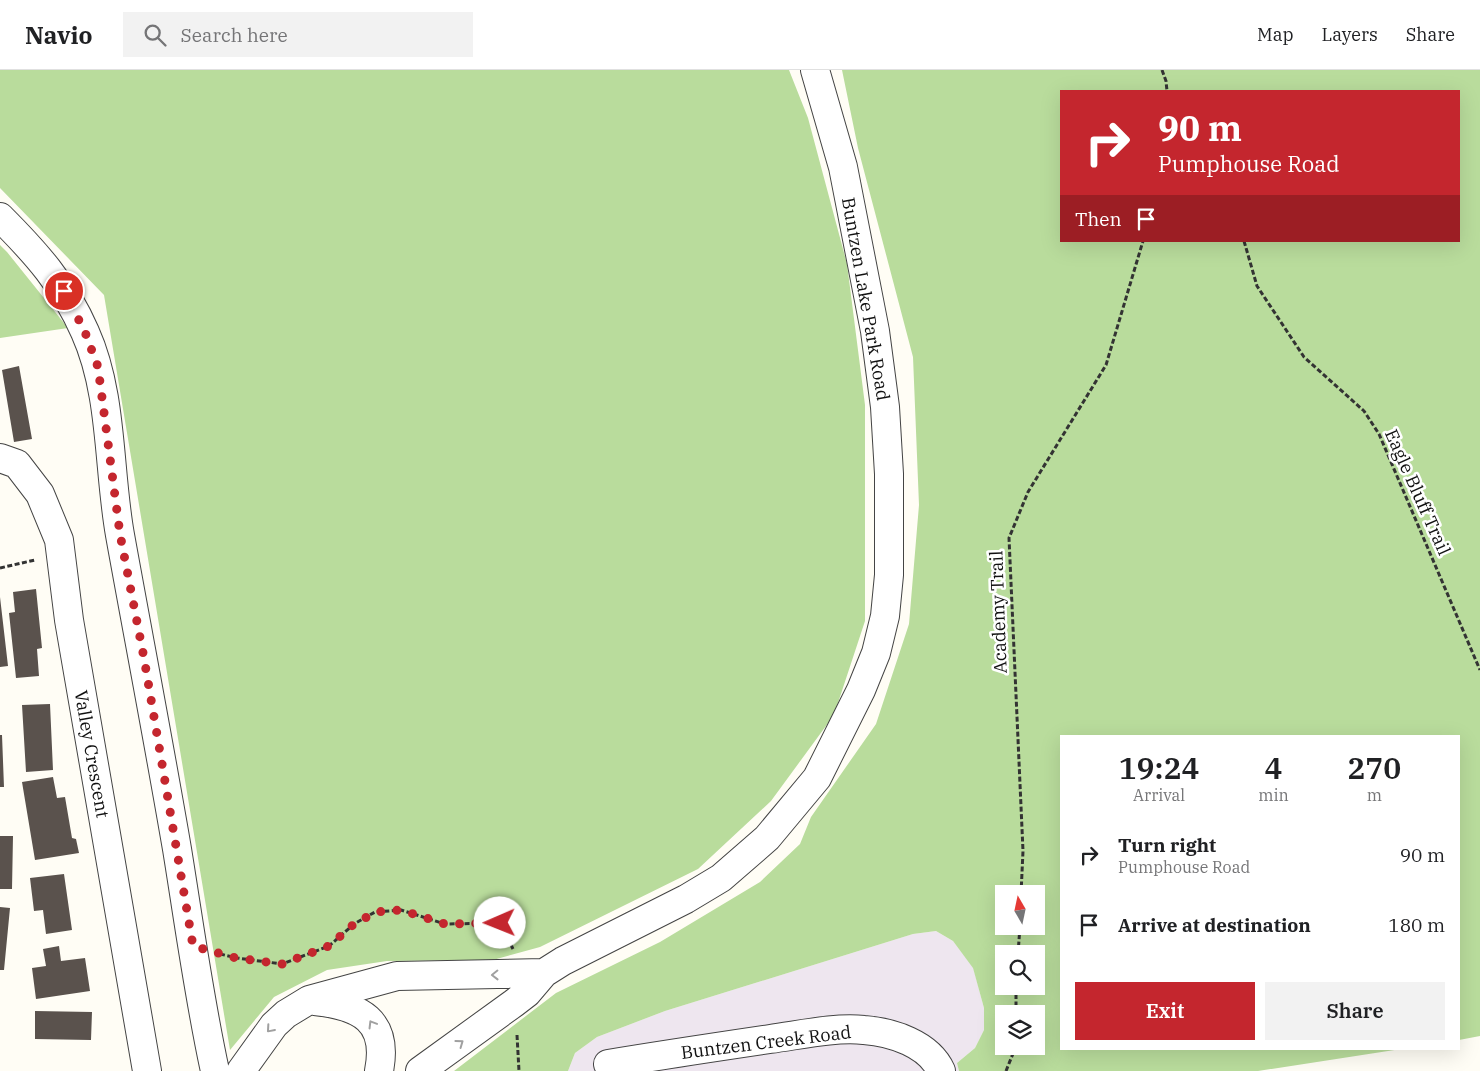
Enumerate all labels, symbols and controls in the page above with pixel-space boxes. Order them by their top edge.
search box [123,12,473,57]
text: Navio [25,19,93,51]
icon: search [141,21,169,49]
text: Search here [181,23,288,47]
text: Map [1257,23,1294,46]
text: Layers [1322,23,1378,46]
text: Share [1406,23,1455,46]
text: 90 m [1158,105,1242,151]
icon: right [1075,110,1140,175]
text: Pumphouse Road [1158,149,1340,178]
street label: Buntzen Lake Park Road [837,195,895,403]
icon: arrive [1132,205,1160,233]
text: Then [1075,207,1122,231]
pin [43,270,85,312]
icon: arrive [50,277,78,305]
street label: Eagle Bluff Trail [1380,425,1456,559]
street label: Academy Trail [984,550,1012,674]
street label: Valley Crescent [69,688,115,820]
text: 19:24 [1119,748,1200,787]
text: 4 [1264,748,1282,787]
text: 270 [1347,748,1401,787]
text: Arrival [1133,785,1185,805]
text: min [1258,785,1289,805]
text: m [1367,785,1382,805]
text: Turn right [1118,833,1216,857]
icon: right [1075,841,1103,869]
text: 90 m [1400,843,1445,867]
text: Pumphouse Road [1118,857,1250,877]
north arrow [995,885,1045,935]
map controls [995,885,1045,1055]
position arrow [473,896,525,948]
icon: arrive [1075,911,1103,939]
text: Arrive at destination [1118,913,1311,937]
text: 180 m [1388,913,1445,937]
button: search [995,945,1045,995]
one-way arrow [491,970,499,980]
button: Exit [1075,982,1255,1040]
button: Share [1265,982,1445,1040]
button: layers [995,1005,1045,1055]
street label: Buntzen Creek Road [680,1020,853,1064]
one-way arrow [369,1021,379,1030]
one-way arrow [267,1024,276,1033]
one-way arrow [454,1040,464,1049]

